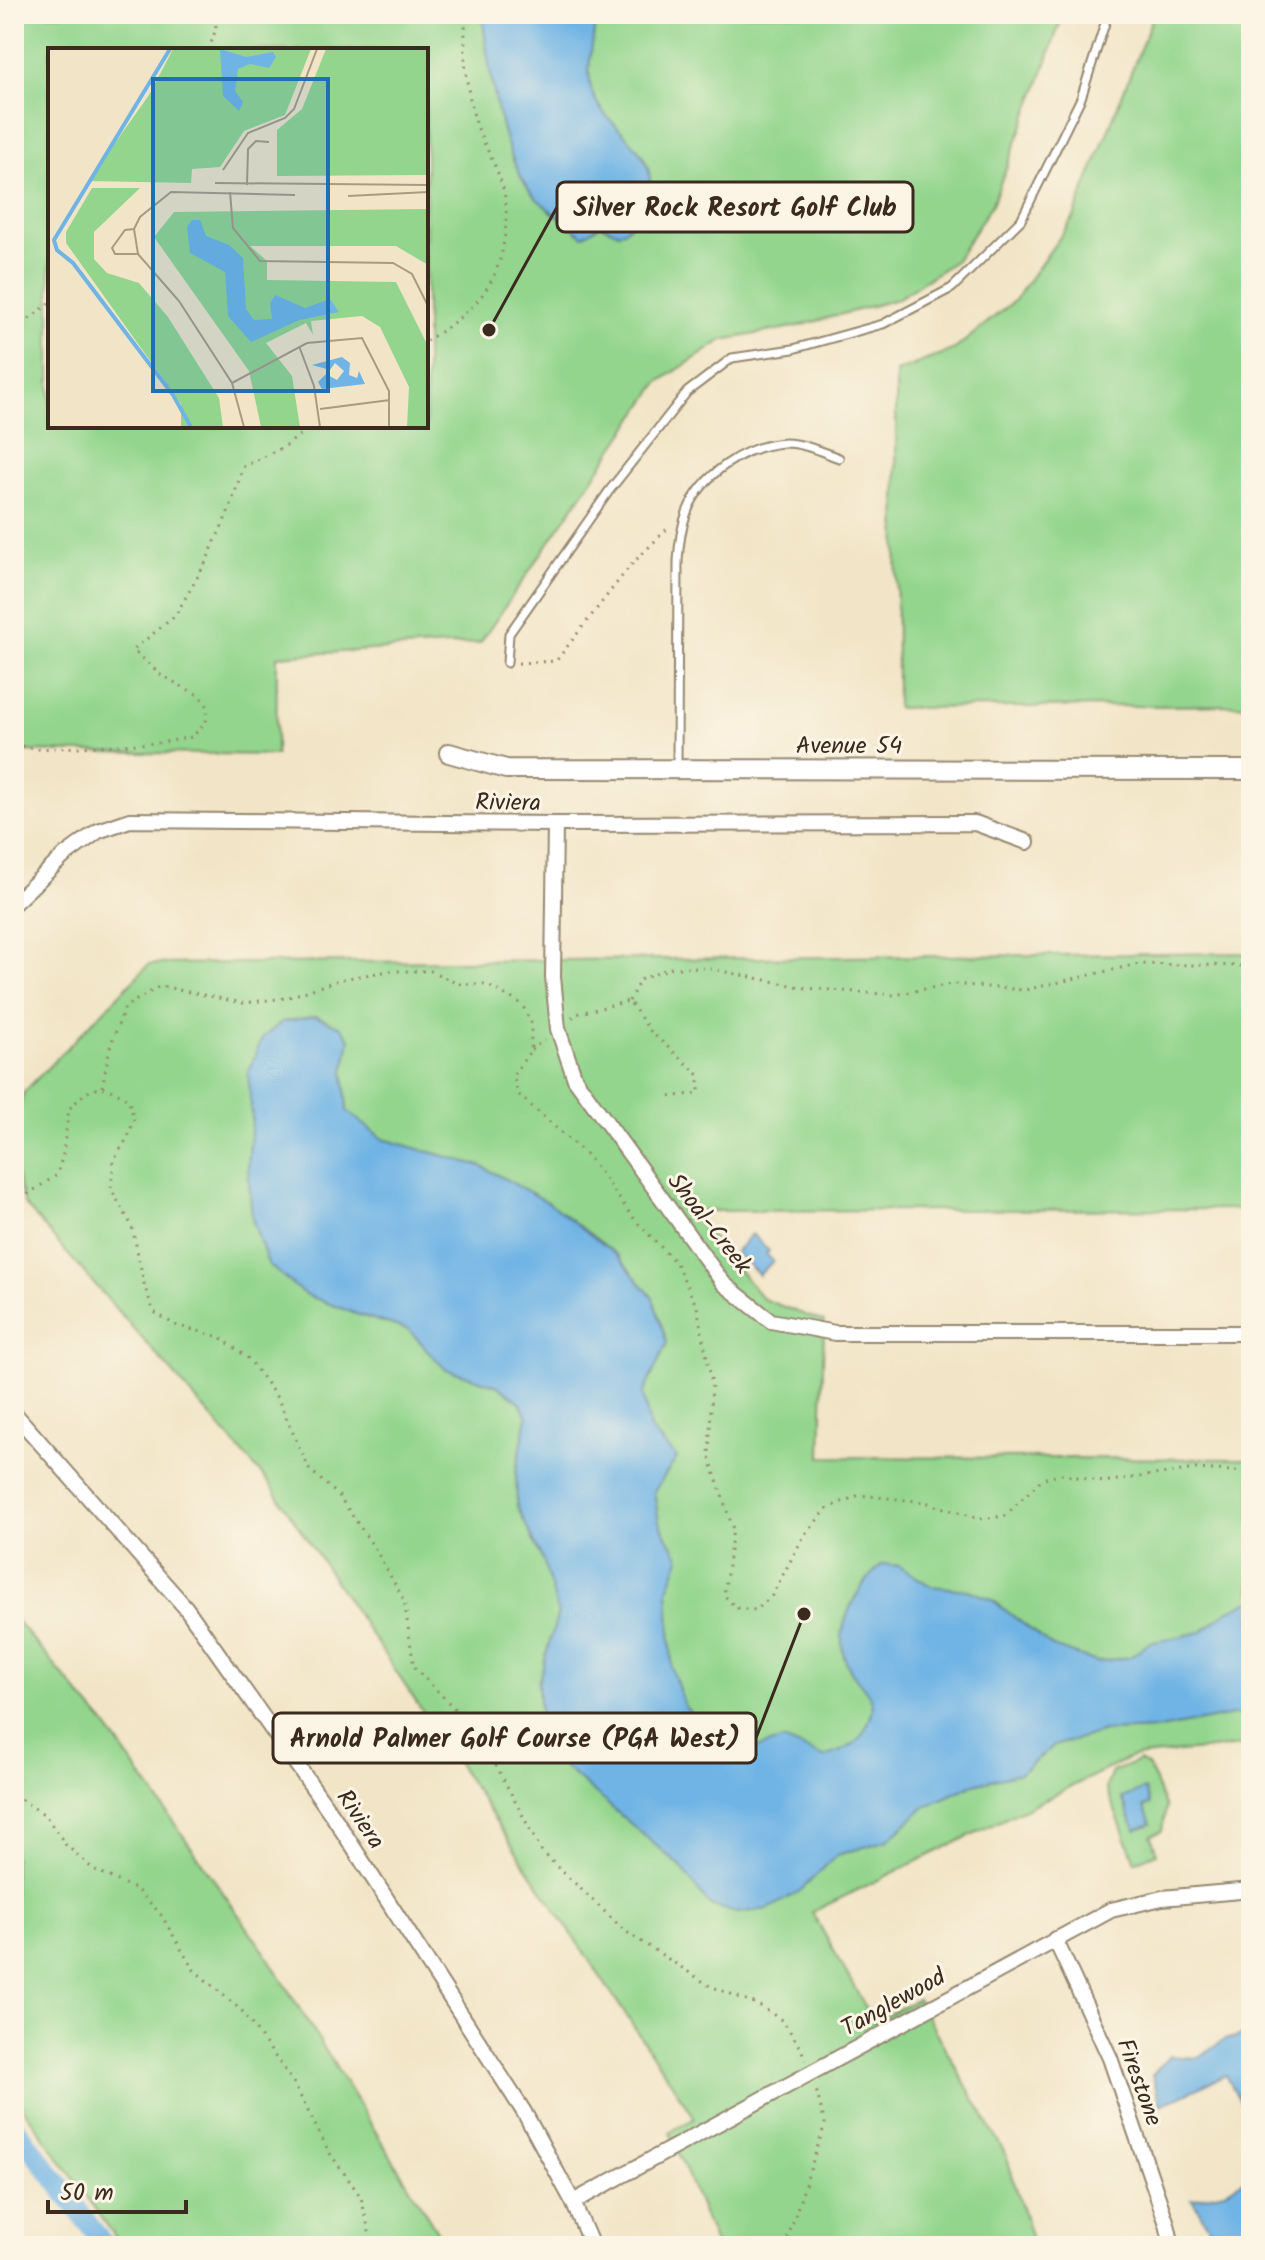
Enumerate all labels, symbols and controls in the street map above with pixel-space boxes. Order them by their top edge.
inset map [48,48,428,428]
callout: Silver Rock Resort Golf Club [557,182,913,232]
text: Silver Rock Resort Golf Club [573,188,897,230]
street label: Avenue 54 [796,727,902,766]
street label: Riviera [475,783,541,824]
street label: Shoal-Creek [657,1165,762,1284]
callout: Arnold Palmer Golf Course (PGA West) [273,1713,756,1763]
text: Arnold Palmer Golf Course (PGA West) [290,1719,740,1761]
street label: Riviera [325,1782,394,1858]
street label: Tanglewood [834,1958,954,2048]
street label: Firestone [1105,2033,1173,2132]
scale bar [48,2164,186,2214]
text: 50 m [60,2174,114,2213]

